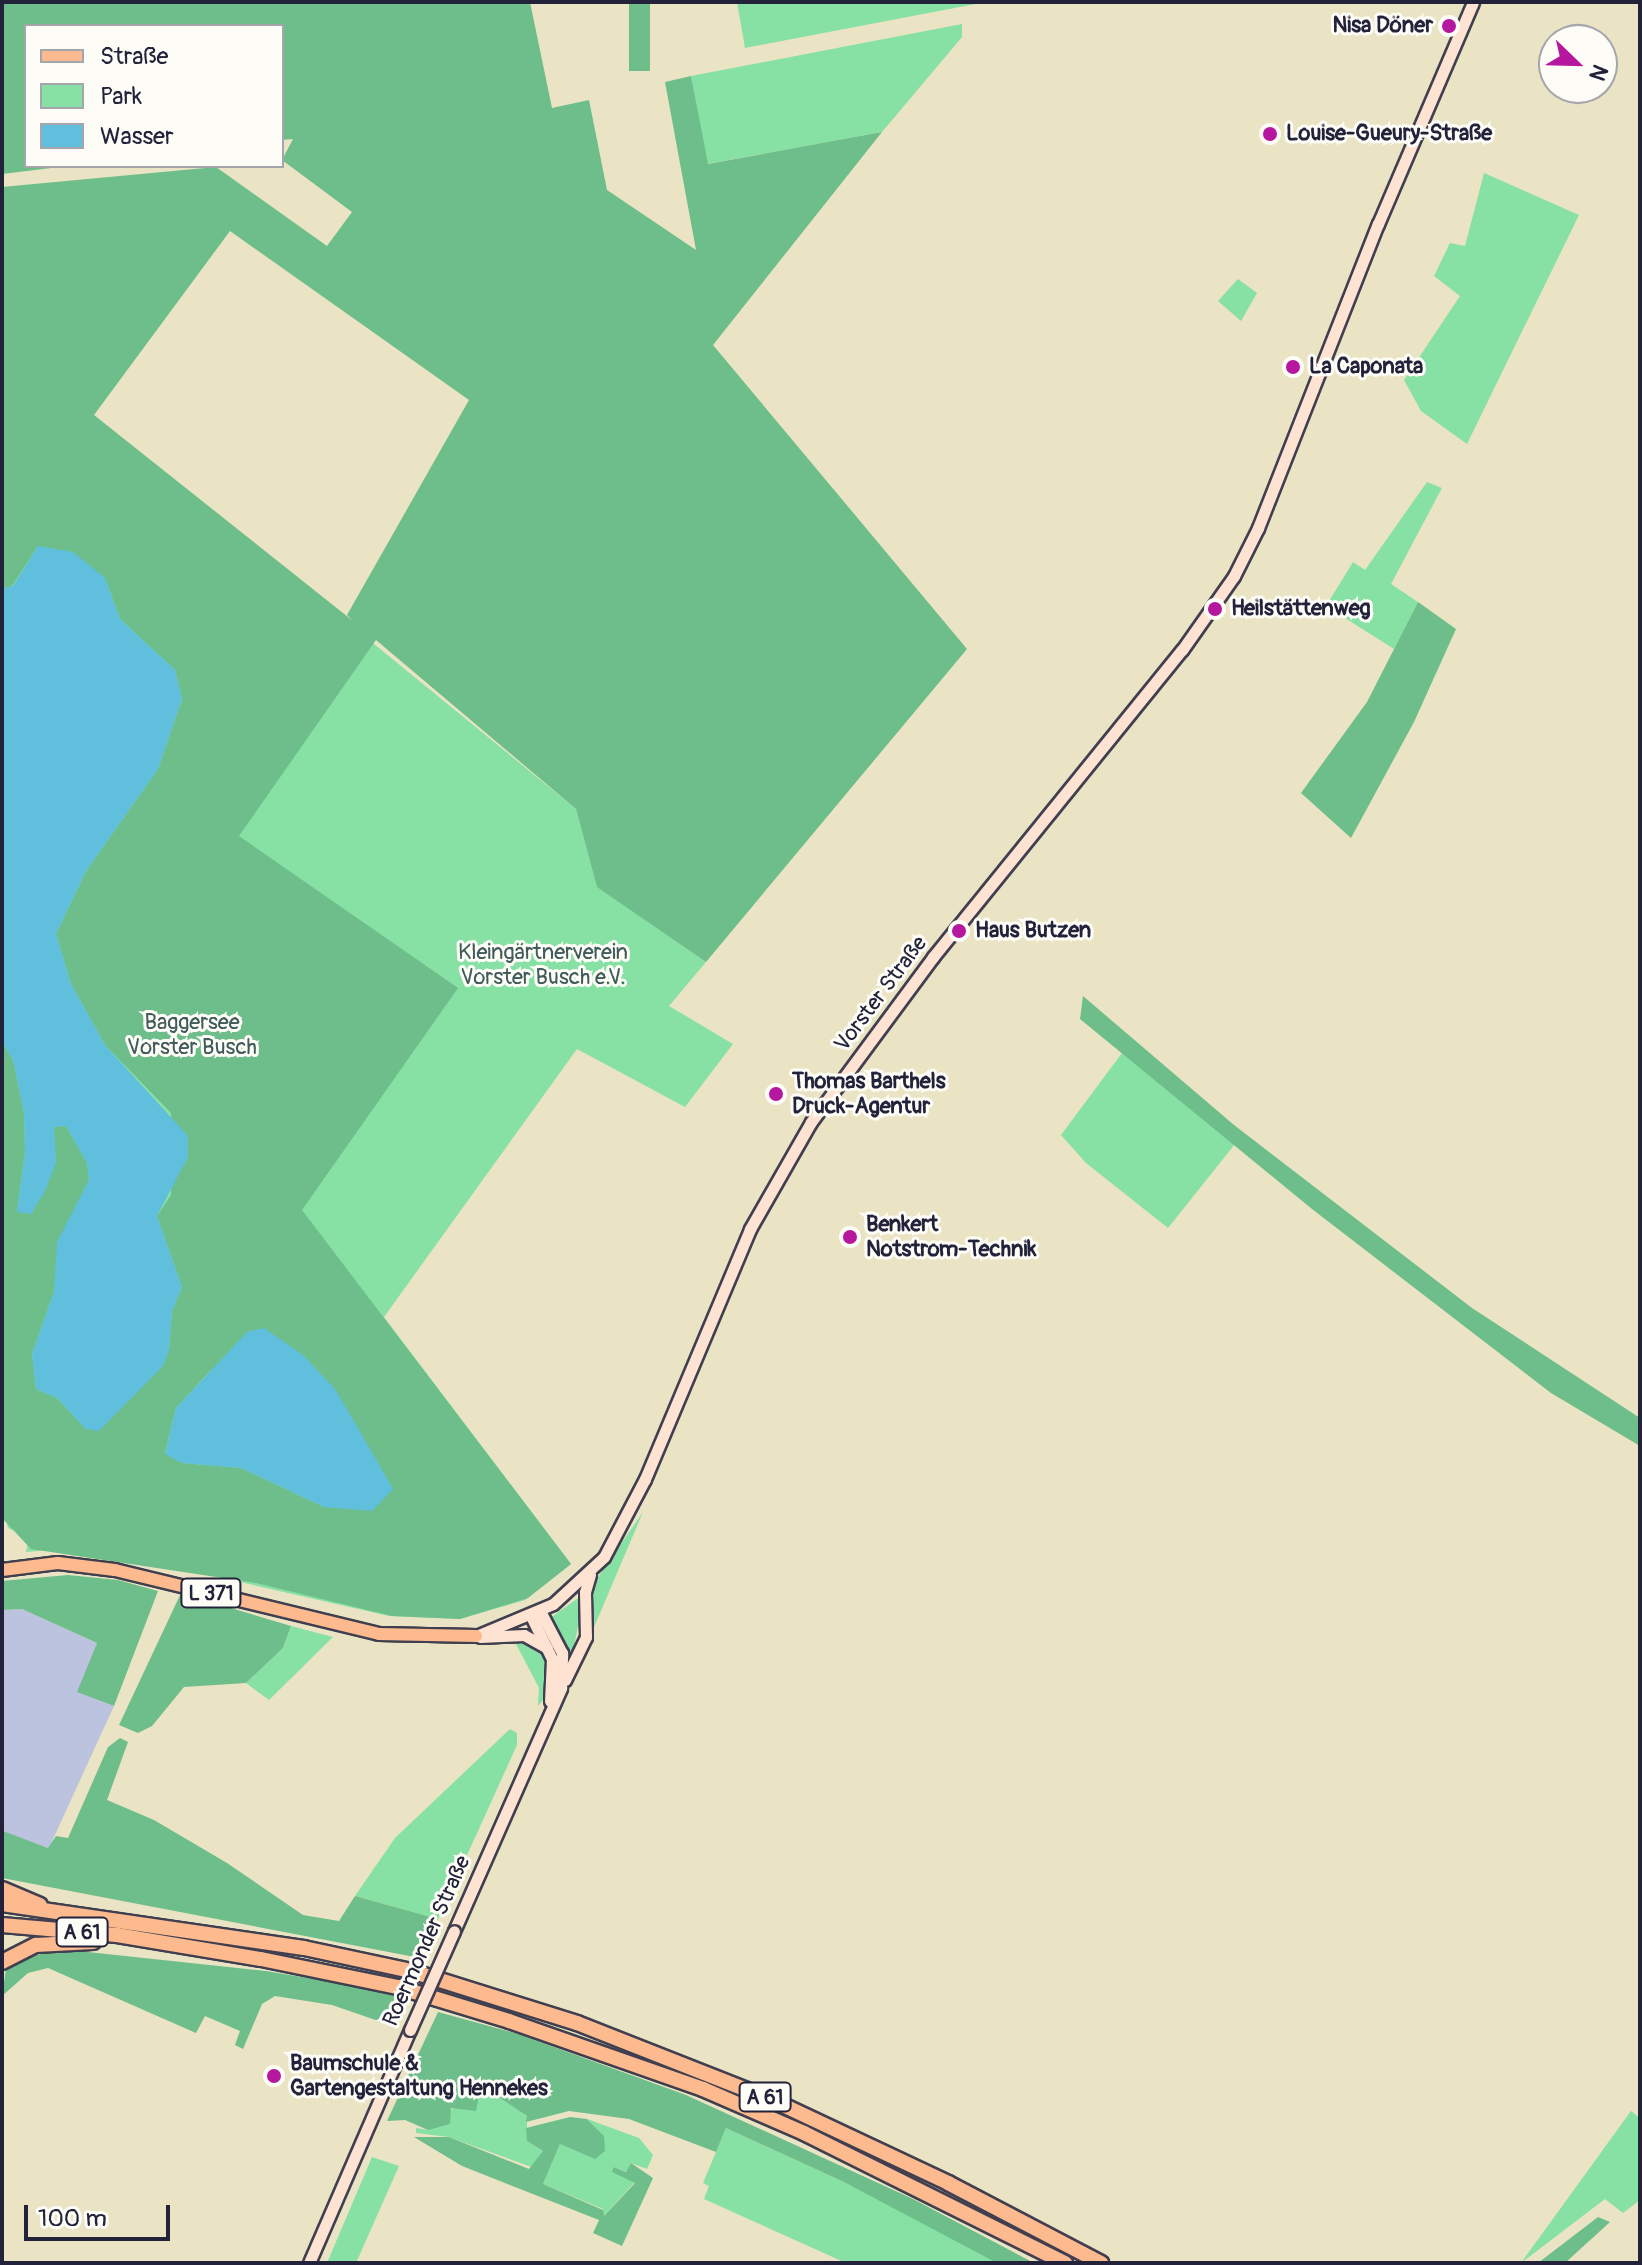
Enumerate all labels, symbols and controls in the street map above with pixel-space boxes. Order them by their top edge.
place label: Nisa Döner [1332,13,1433,39]
marker: Nisa Döner [1440,17,1458,35]
legend [24,24,284,168]
north arrow [1538,24,1618,104]
text: Straße [100,42,168,71]
text: N [1582,60,1614,85]
text: Park [100,82,142,111]
place label: Louise-Gueury-Straße [1286,121,1492,147]
text: Wasser [100,122,174,151]
marker: Louise-Gueury-Straße [1261,125,1279,143]
place label: La Caponata [1309,354,1423,380]
marker: La Caponata [1284,358,1302,376]
place label: Heilstättenweg [1231,596,1371,622]
marker: Heilstättenweg [1206,600,1224,618]
place label: Haus Butzen [975,918,1091,944]
marker: Haus Butzen [950,922,968,940]
street label: Vorster Straße [829,931,933,1057]
park label: Kleingärtnerverein Vorster Busch e.V. [458,939,628,990]
park label: Baggersee Vorster Busch [127,1009,257,1060]
place label: Thomas Barthels Druck-Agentur [792,1068,946,1120]
marker: Thomas Barthels Druck-Agentur [767,1085,785,1103]
place label: Benkert Notstrom-Technik [866,1211,1036,1262]
marker: Benkert Notstrom-Technik [841,1228,859,1246]
road number: L 371 [179,1577,243,1609]
street label: Roermonder Straße [378,1852,476,2030]
road number: A 61 [54,1916,110,1948]
place label: Baumschule & Gartengestaltung Hennekes [290,2050,548,2102]
marker: Baumschule & Gartengestaltung Hennekes [265,2067,283,2085]
road number: A 61 [737,2081,793,2113]
scale bar [28,2189,174,2239]
text: 100 m [38,2204,107,2233]

